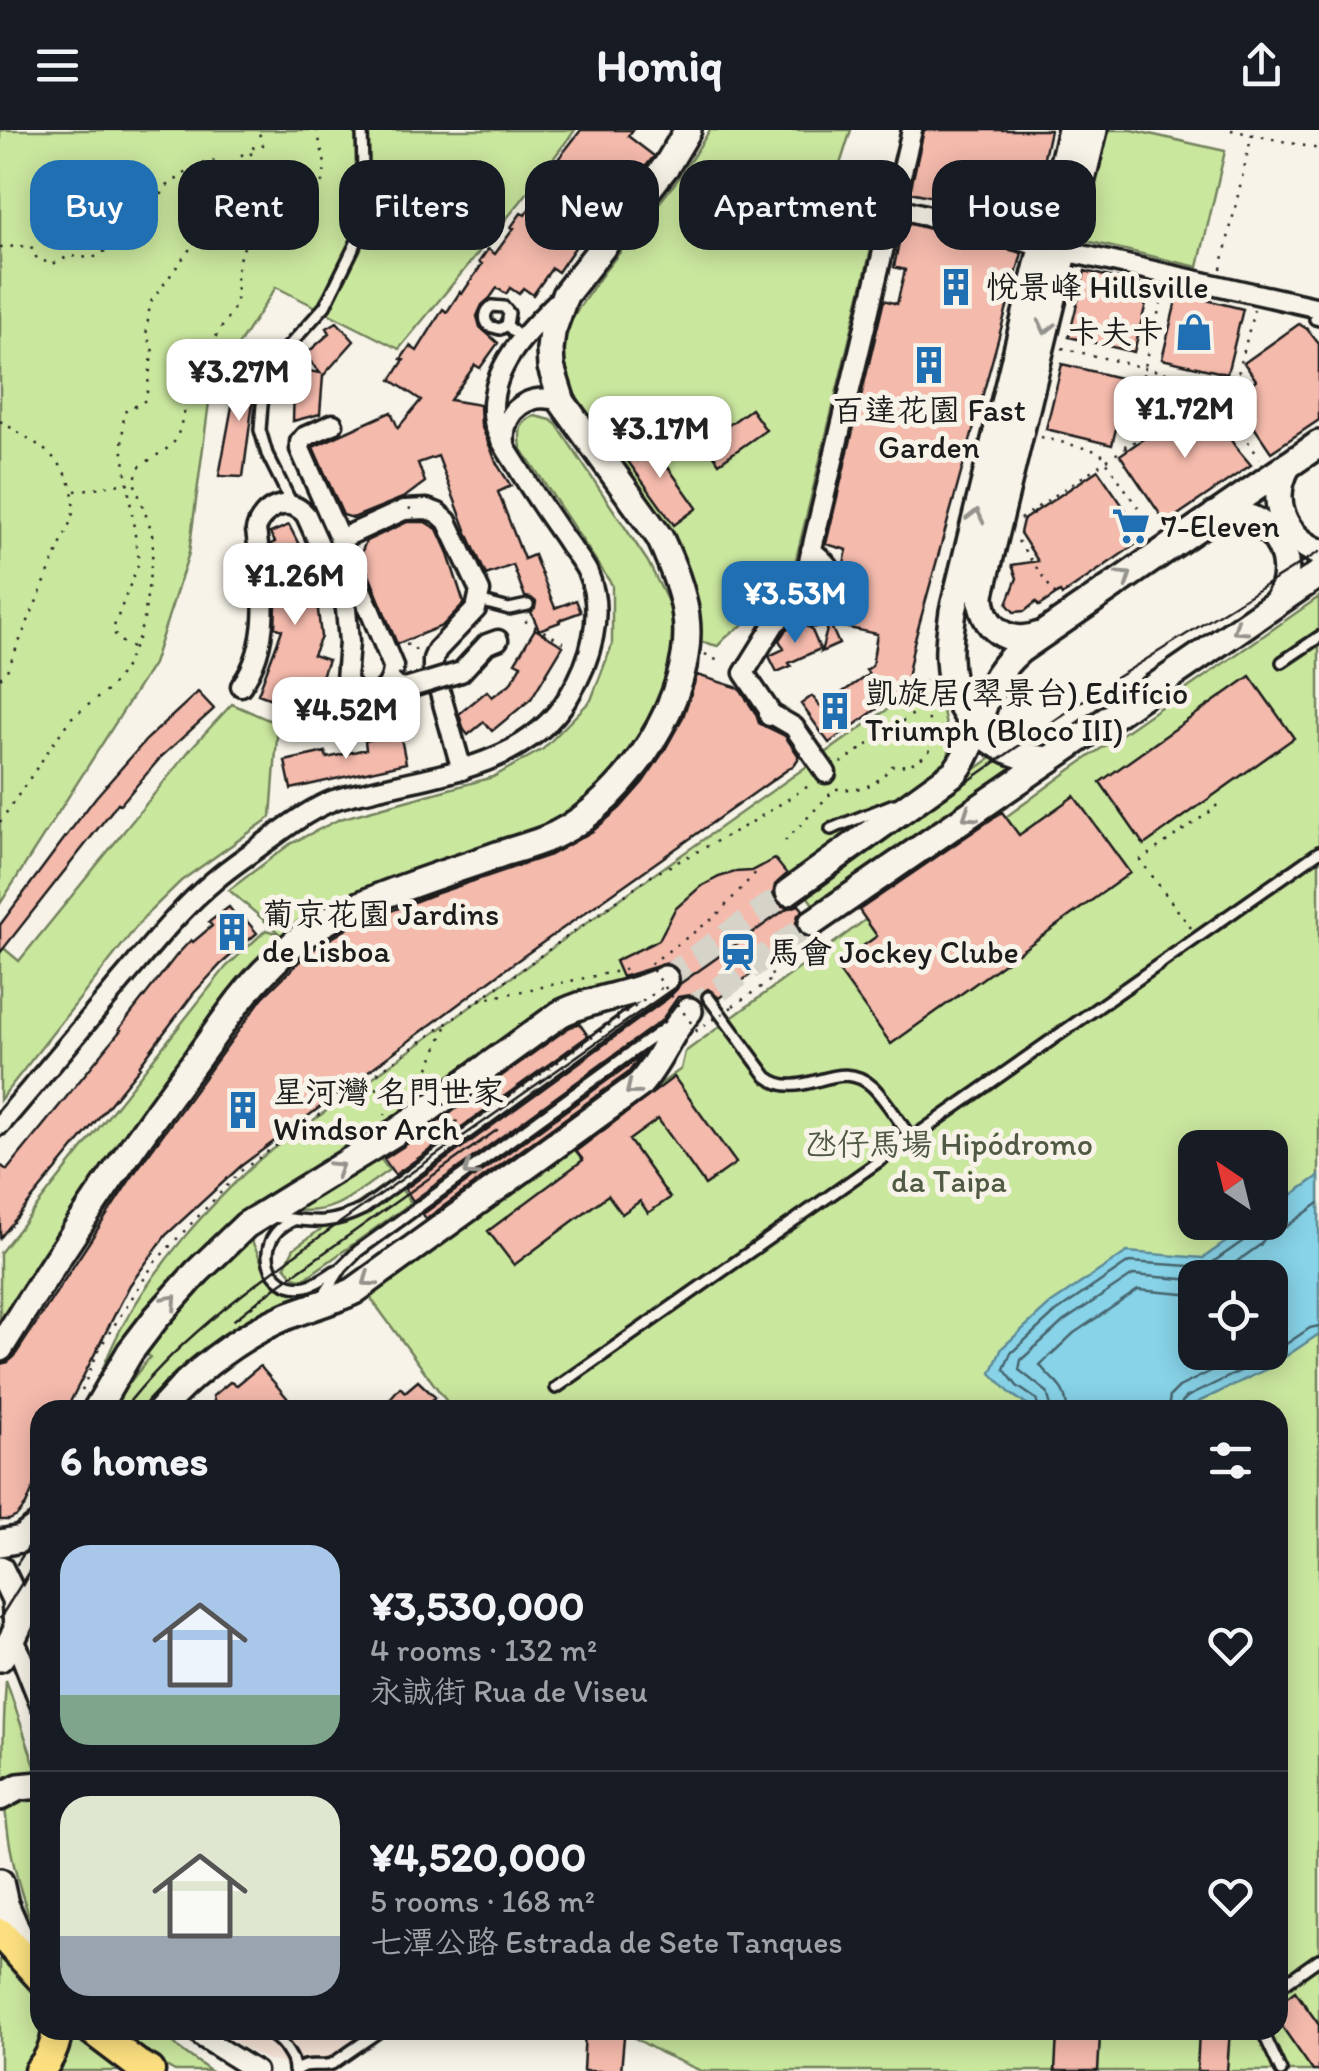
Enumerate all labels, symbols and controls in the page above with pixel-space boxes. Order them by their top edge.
icon: menu [30,38,85,93]
text: Homiq [596,38,723,92]
icon: share [1234,38,1289,93]
chip: Buy [30,160,158,250]
chip: Rent [178,160,319,250]
chip: Filters [339,160,505,250]
chip: New [525,160,659,250]
chip: Apartment [679,160,912,250]
chip: House [932,160,1096,250]
building icon: 悅景峰 Hillsville [935,266,977,308]
place label: 悅景峰 Hillsville [986,268,1209,306]
shop icon: 卡夫卡 [1173,311,1215,353]
place label: 卡夫卡 [1068,313,1164,351]
one-way arrow [1036,318,1057,335]
pin: ¥3.27M [158,339,320,424]
building icon: 百達花園 Fast Garden [908,344,950,386]
text: ¥3.27M [188,352,290,390]
pin: ¥1.72M [1104,376,1266,461]
text: ¥1.72M [1136,389,1234,427]
place label: 百達花園 Fast Garden [832,391,1026,466]
pin: ¥3.17M [579,396,741,481]
text: ¥3.17M [610,409,710,447]
supermarket icon: 7-Eleven [1110,505,1152,547]
place label: 7-Eleven [1161,507,1280,545]
one-way arrow [964,508,985,525]
pin: ¥1.26M [214,543,376,628]
text: ¥1.26M [245,556,345,594]
pin: ¥3.53M [714,561,876,646]
one-way arrow [1114,571,1132,589]
text: ¥3.53M [744,574,846,612]
one-way arrow [1231,617,1250,635]
place label: 凱旋居(翠景台) Edifício Triumph (Bloco III) [865,674,1188,749]
pin: ¥4.52M [265,677,427,762]
text: ¥4.52M [294,690,398,728]
building icon: 凱旋居(翠景台) Edifício Triumph (Bloco III) [814,690,856,732]
one-way arrow [961,803,980,821]
place label: 葡京花園 Jardins de Lisboa [262,895,499,970]
building icon: 葡京花園 Jardins de Lisboa [211,911,253,953]
station icon: 馬會 Jockey Clube [717,931,759,973]
place label: 馬會 Jockey Clube [768,933,1019,971]
place label: 星河灣 名門世家 Windsor Arch [273,1073,504,1148]
one-way arrow [626,1077,644,1095]
building icon: 星河灣 名門世家 Windsor Arch [222,1089,264,1131]
park label: 氹仔馬場 Hipódromo da Taipa [805,1125,1093,1200]
north arrow [1178,1130,1288,1240]
map controls [1178,1130,1288,1370]
one-way arrow [462,1157,481,1176]
one-way arrow [327,1161,345,1180]
button: locate [1178,1260,1288,1370]
one-way arrow [362,1268,381,1286]
one-way arrow [159,1294,177,1313]
icon: filters [1203,1433,1258,1488]
text: 6 homes [60,1435,208,1486]
text: ¥3,530,000 [370,1580,585,1631]
icon: home [140,1585,260,1705]
icon: heart [1203,1618,1258,1673]
text: 4 rooms · 132 m² [370,1631,597,1669]
text: 永誠街 Rua de Viseu [370,1672,648,1710]
text: ¥4,520,000 [370,1831,586,1882]
icon: home [140,1836,260,1956]
icon: heart [1203,1869,1258,1924]
text: 5 rooms · 168 m² [370,1882,595,1920]
text: 七潭公路 Estrada de Sete Tanques [370,1923,843,1961]

